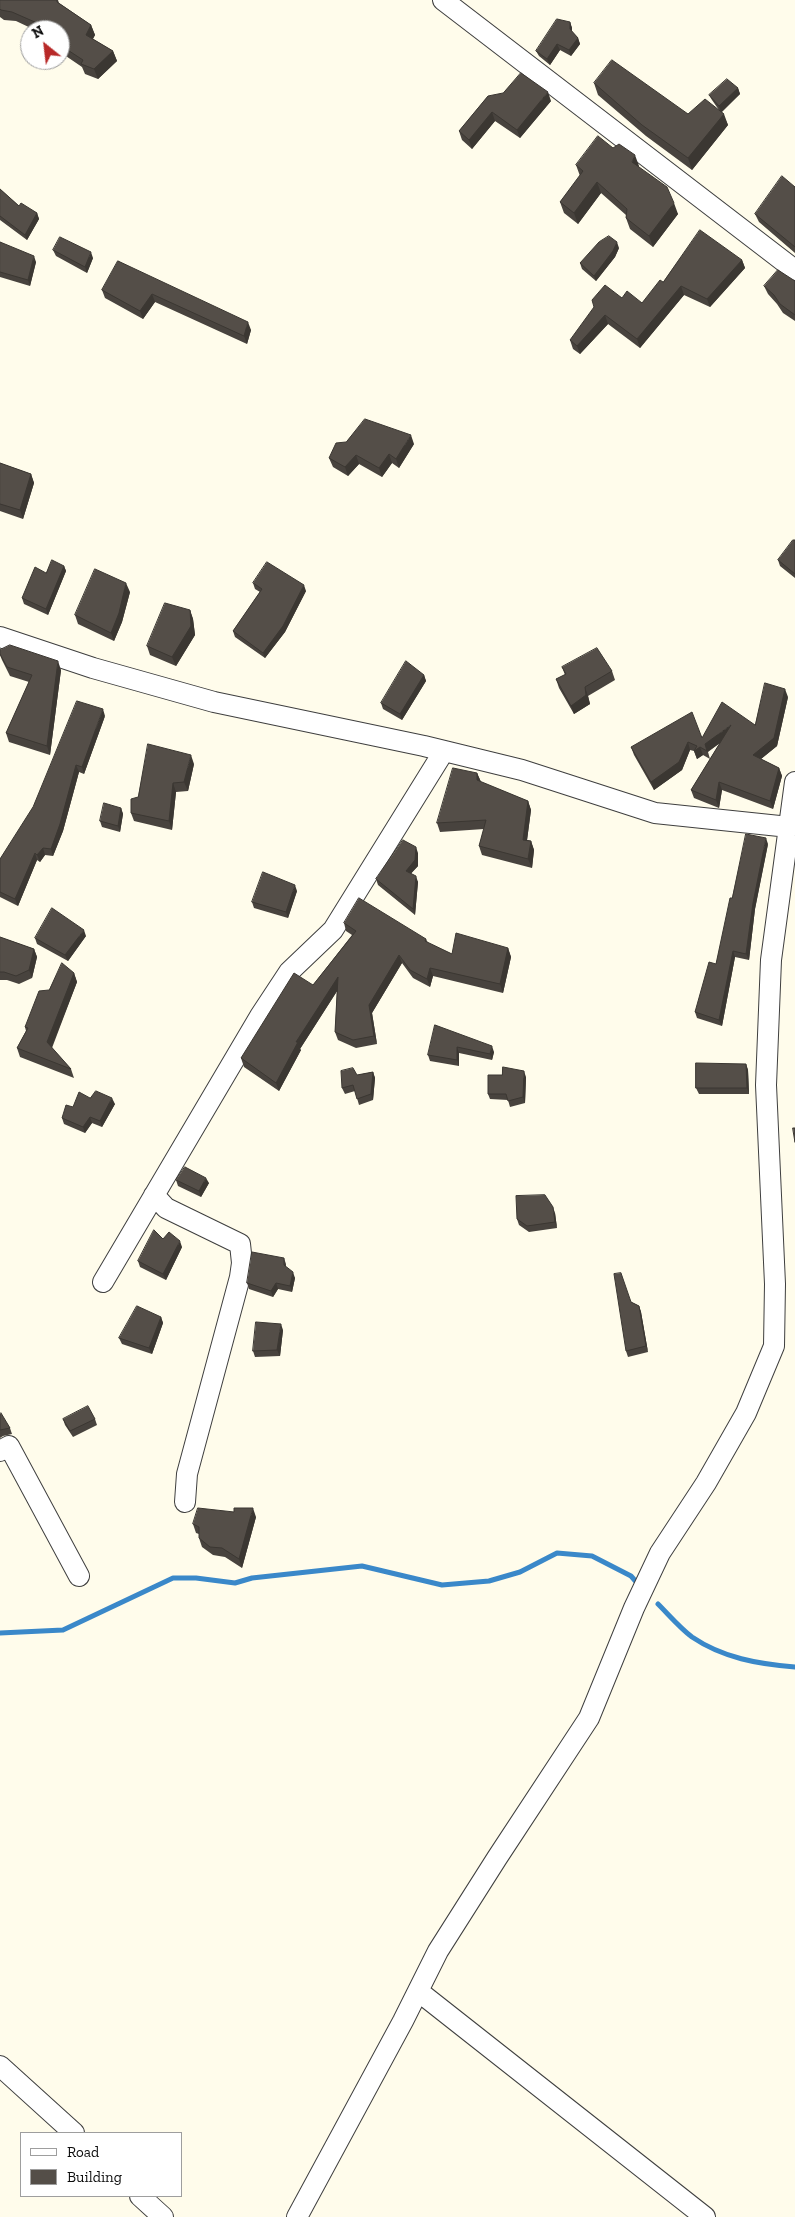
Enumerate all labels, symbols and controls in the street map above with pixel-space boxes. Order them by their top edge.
north arrow [20,20,70,70]
text: N [29,22,47,42]
legend [20,2132,182,2197]
text: Road [67,2143,99,2161]
text: Building [67,2168,122,2186]

